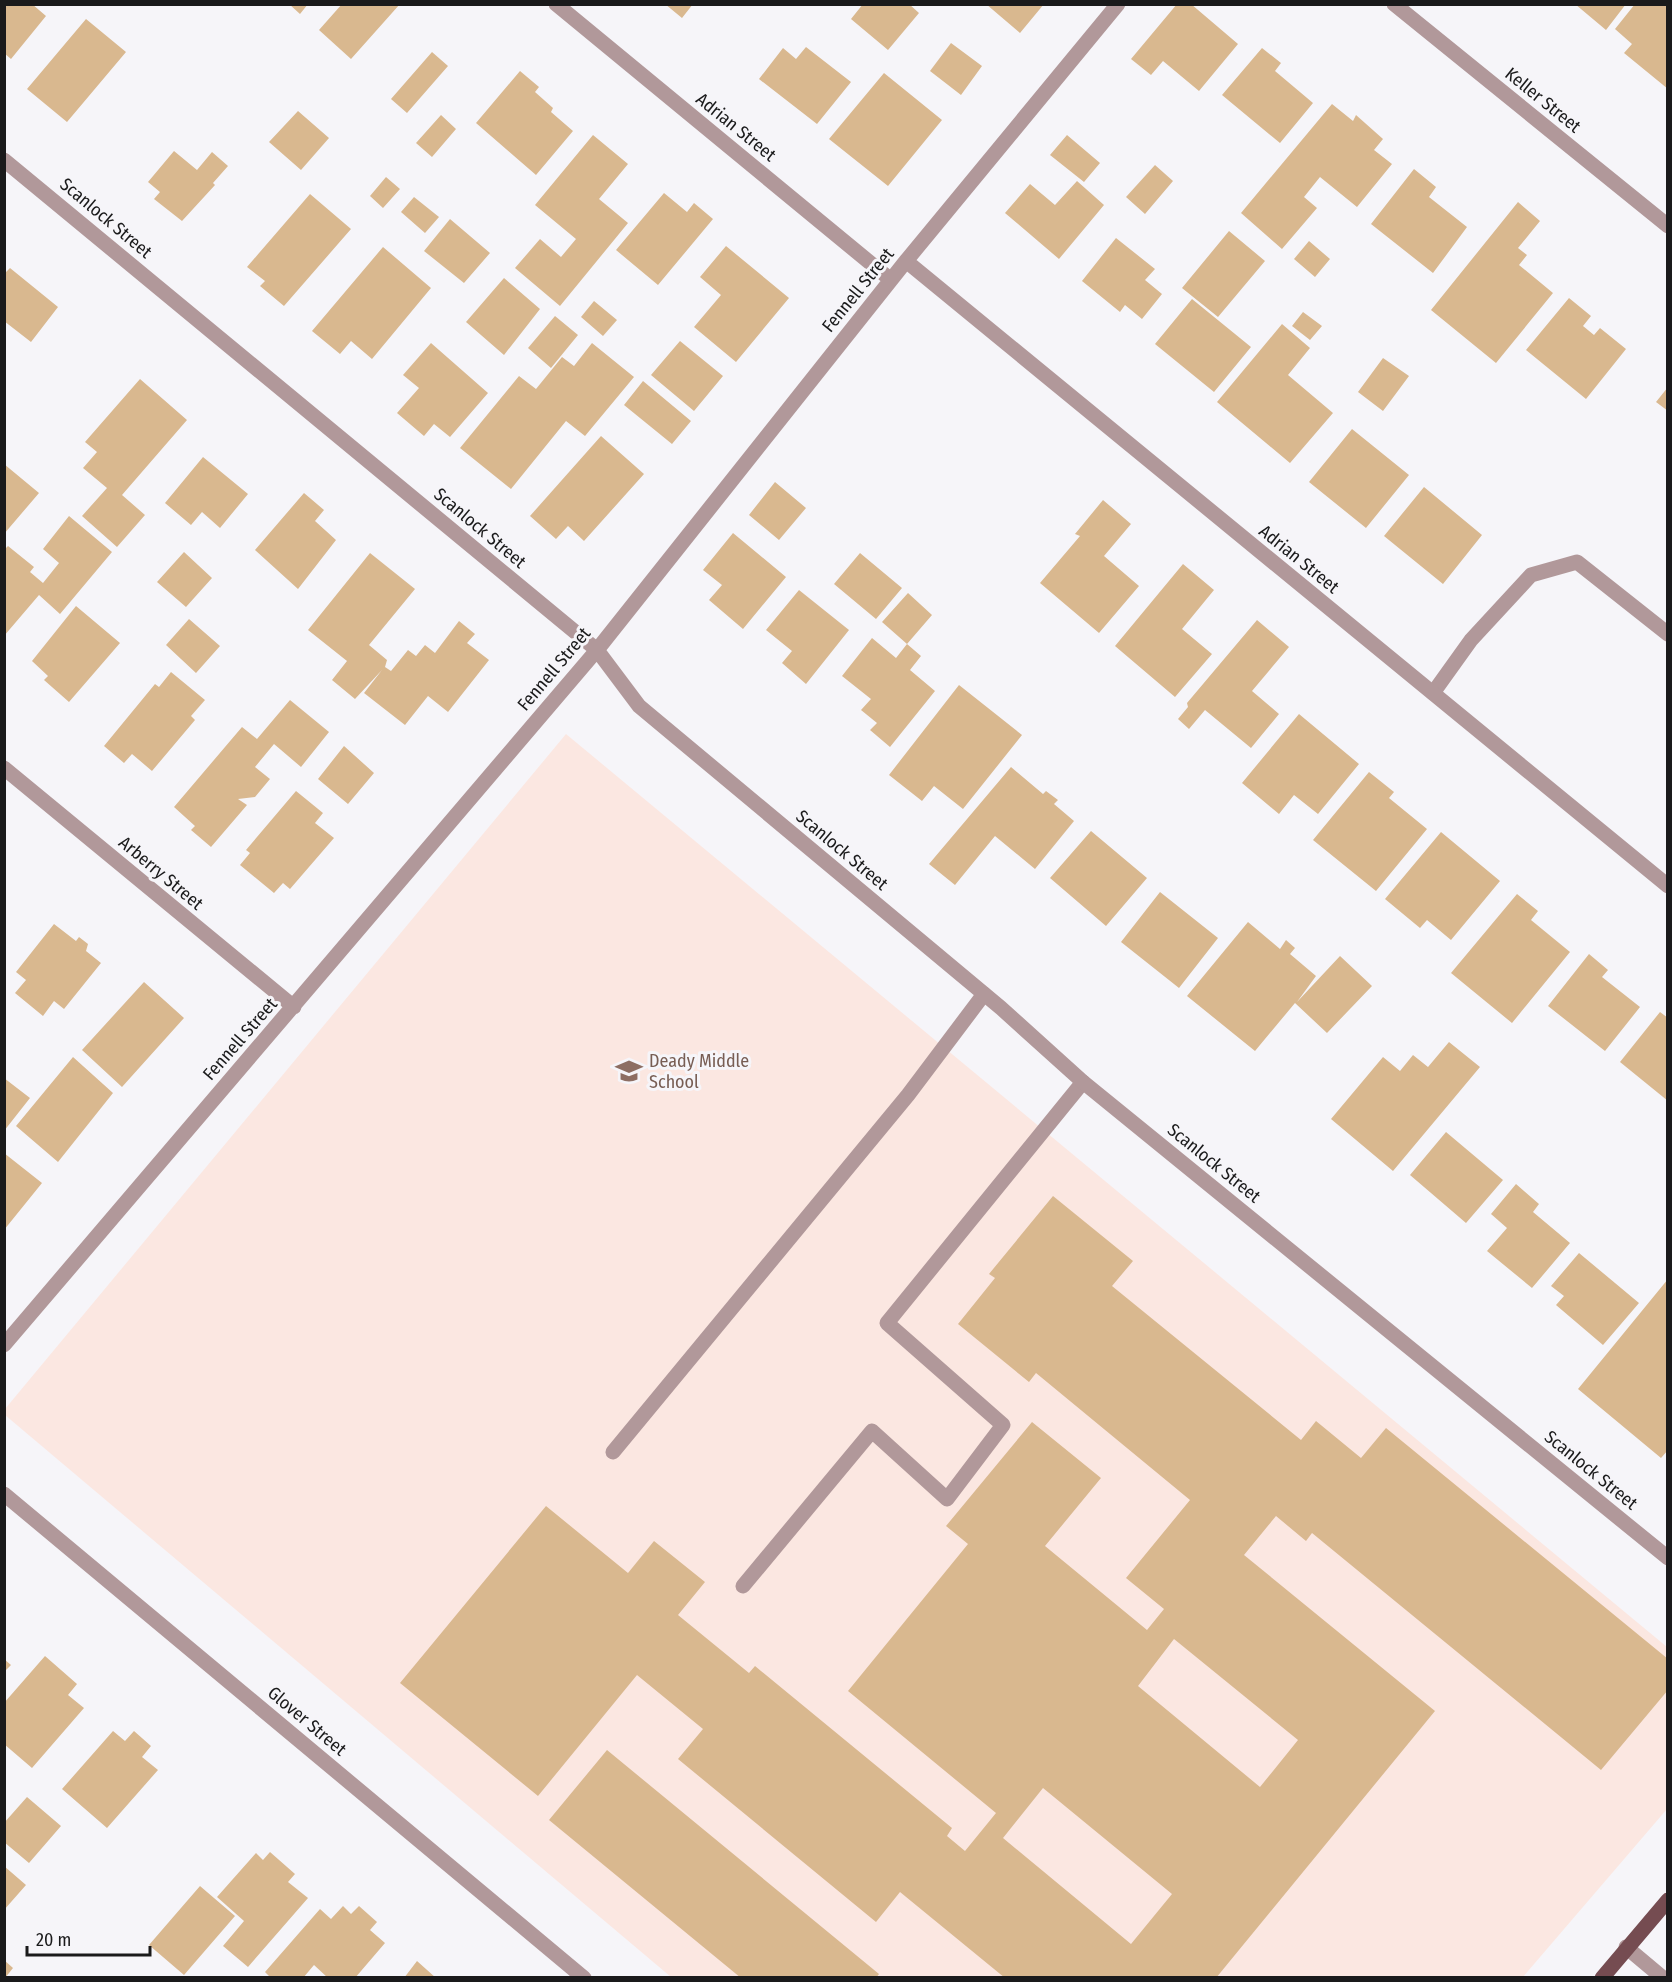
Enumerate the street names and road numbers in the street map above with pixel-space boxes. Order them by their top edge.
street label: Keller Street [1501,63,1585,137]
street label: Adrian Street [691,88,781,166]
street label: Scanlock Street [55,173,157,263]
street label: Fennell Street [817,243,899,337]
street label: Scanlock Street [429,483,531,573]
street label: Adrian Street [1254,520,1344,598]
street label: Fennell Street [513,623,595,715]
street label: Scanlock Street [791,805,893,895]
street label: Arberry Street [114,831,208,915]
street label: Fennell Street [198,993,282,1085]
street label: Scanlock Street [1163,1119,1265,1207]
street label: Scanlock Street [1540,1426,1642,1514]
street label: Glover Street [263,1682,351,1760]

